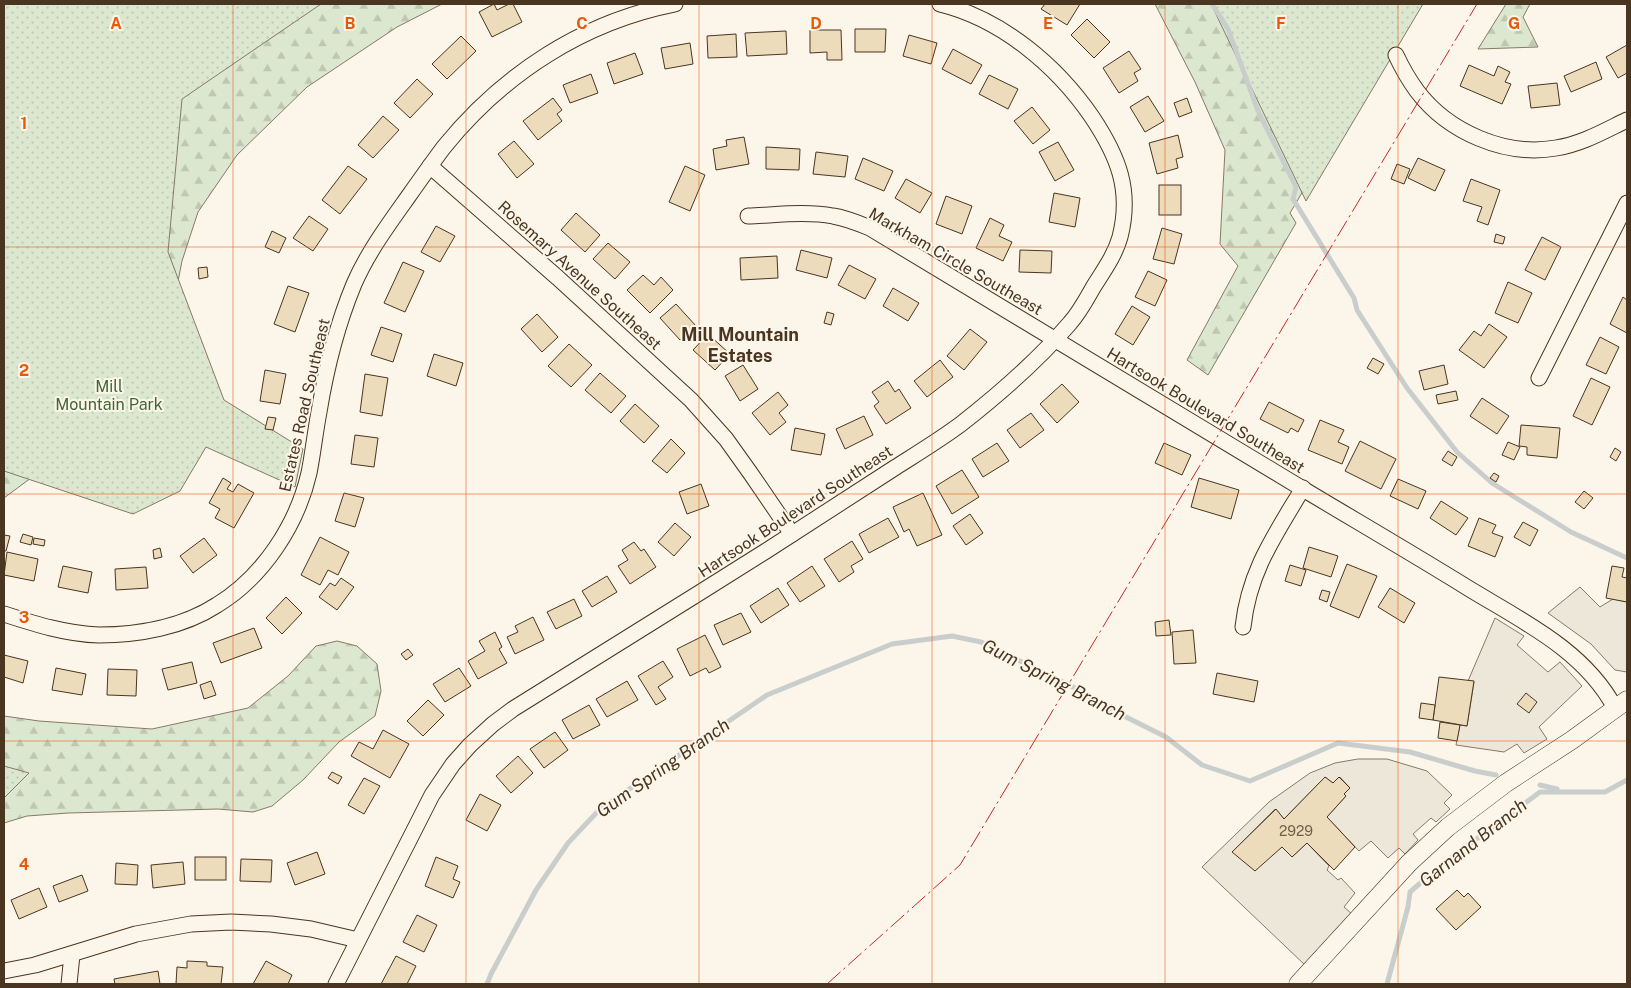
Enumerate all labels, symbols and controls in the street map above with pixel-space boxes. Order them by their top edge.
text: A [110,14,122,33]
text: B [345,14,356,33]
text: C [576,14,588,33]
text: D [810,14,822,33]
text: E [1043,14,1053,33]
text: F [1276,14,1286,33]
text: G [1508,14,1520,33]
text: 1 [21,114,27,133]
street label: Rosemary Avenue Southeast [494,197,665,354]
street label: Markham Circle Southeast [866,204,1046,319]
street label: Estates Road Southeast [275,317,334,494]
district label: Mill Mountain Estates [681,324,799,366]
street label: Hartsook Boulevard Southeast [1103,344,1308,477]
text: 2 [19,361,29,380]
park label: Mill Mountain Park [55,377,163,414]
street label: Hartsook Boulevard Southeast [695,441,896,581]
text: 3 [19,608,29,627]
water label: Gum Spring Branch [979,634,1129,725]
water label: Gum Spring Branch [592,714,733,822]
water label: Garnand Branch [1415,794,1531,891]
house number: 2929 [1279,823,1313,839]
text: 4 [19,855,30,874]

